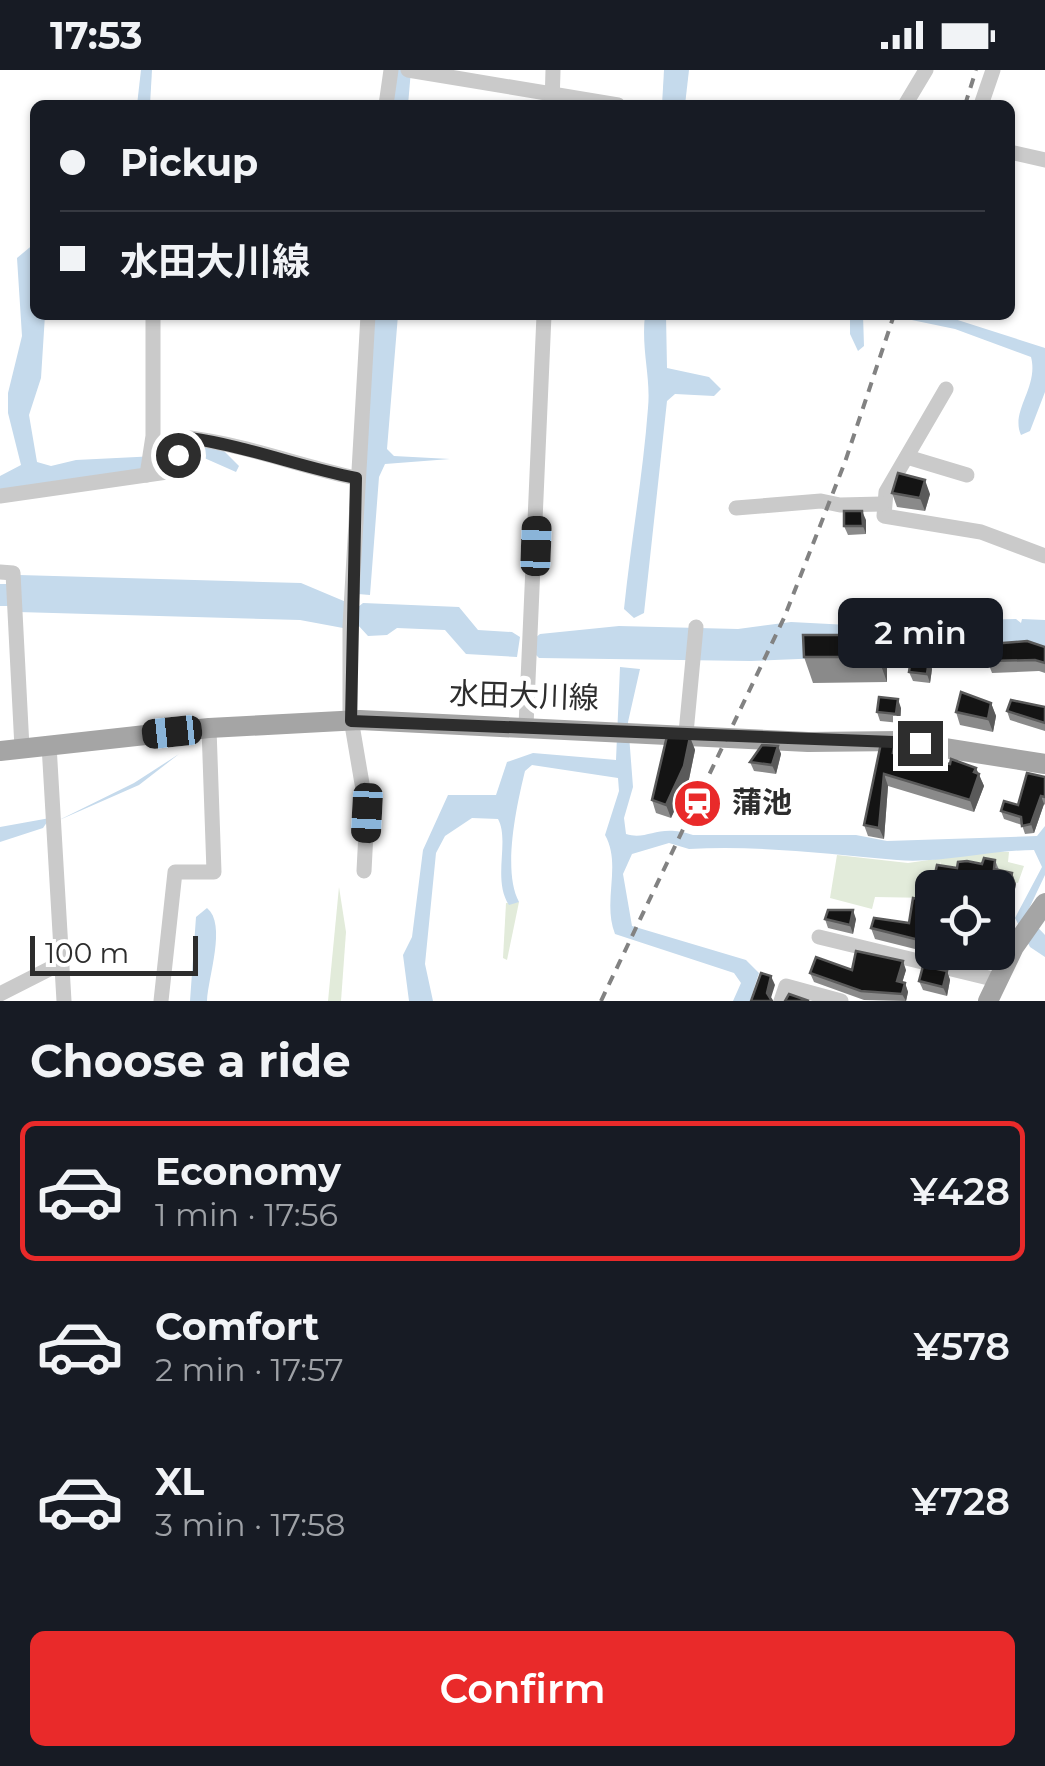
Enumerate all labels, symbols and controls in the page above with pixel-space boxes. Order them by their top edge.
text: 17:53 [50,12,143,59]
text: Pickup [120,139,258,186]
text: 水田大川線 [120,238,310,285]
route start [156,433,201,478]
car [520,515,552,577]
callout: 2 min [838,598,1002,668]
text: 2 min [874,613,967,652]
street label: 水田大川線 [448,674,600,717]
car [141,714,203,750]
route end [898,721,943,766]
station icon: 蒲池 [671,777,723,829]
car [350,782,384,844]
place label: 蒲池 [732,784,792,821]
map controls [915,870,1015,970]
button: locate [915,870,1015,970]
scale bar [30,931,198,976]
text: 100 m [45,936,129,970]
text: Choose a ride [30,1033,351,1088]
icon: car [35,1146,125,1236]
text: Economy [155,1148,341,1195]
text: ¥428 [910,1168,1010,1215]
text: 1 min · 17:56 [155,1195,338,1234]
icon: car [35,1301,125,1391]
text: Comfort [155,1303,319,1350]
text: ¥578 [914,1323,1010,1370]
text: 2 min · 17:57 [155,1350,344,1389]
icon: car [35,1456,125,1546]
text: XL [155,1458,204,1505]
text: ¥728 [912,1478,1010,1525]
text: 3 min · 17:58 [155,1505,346,1544]
button: Confirm [30,1631,1015,1746]

